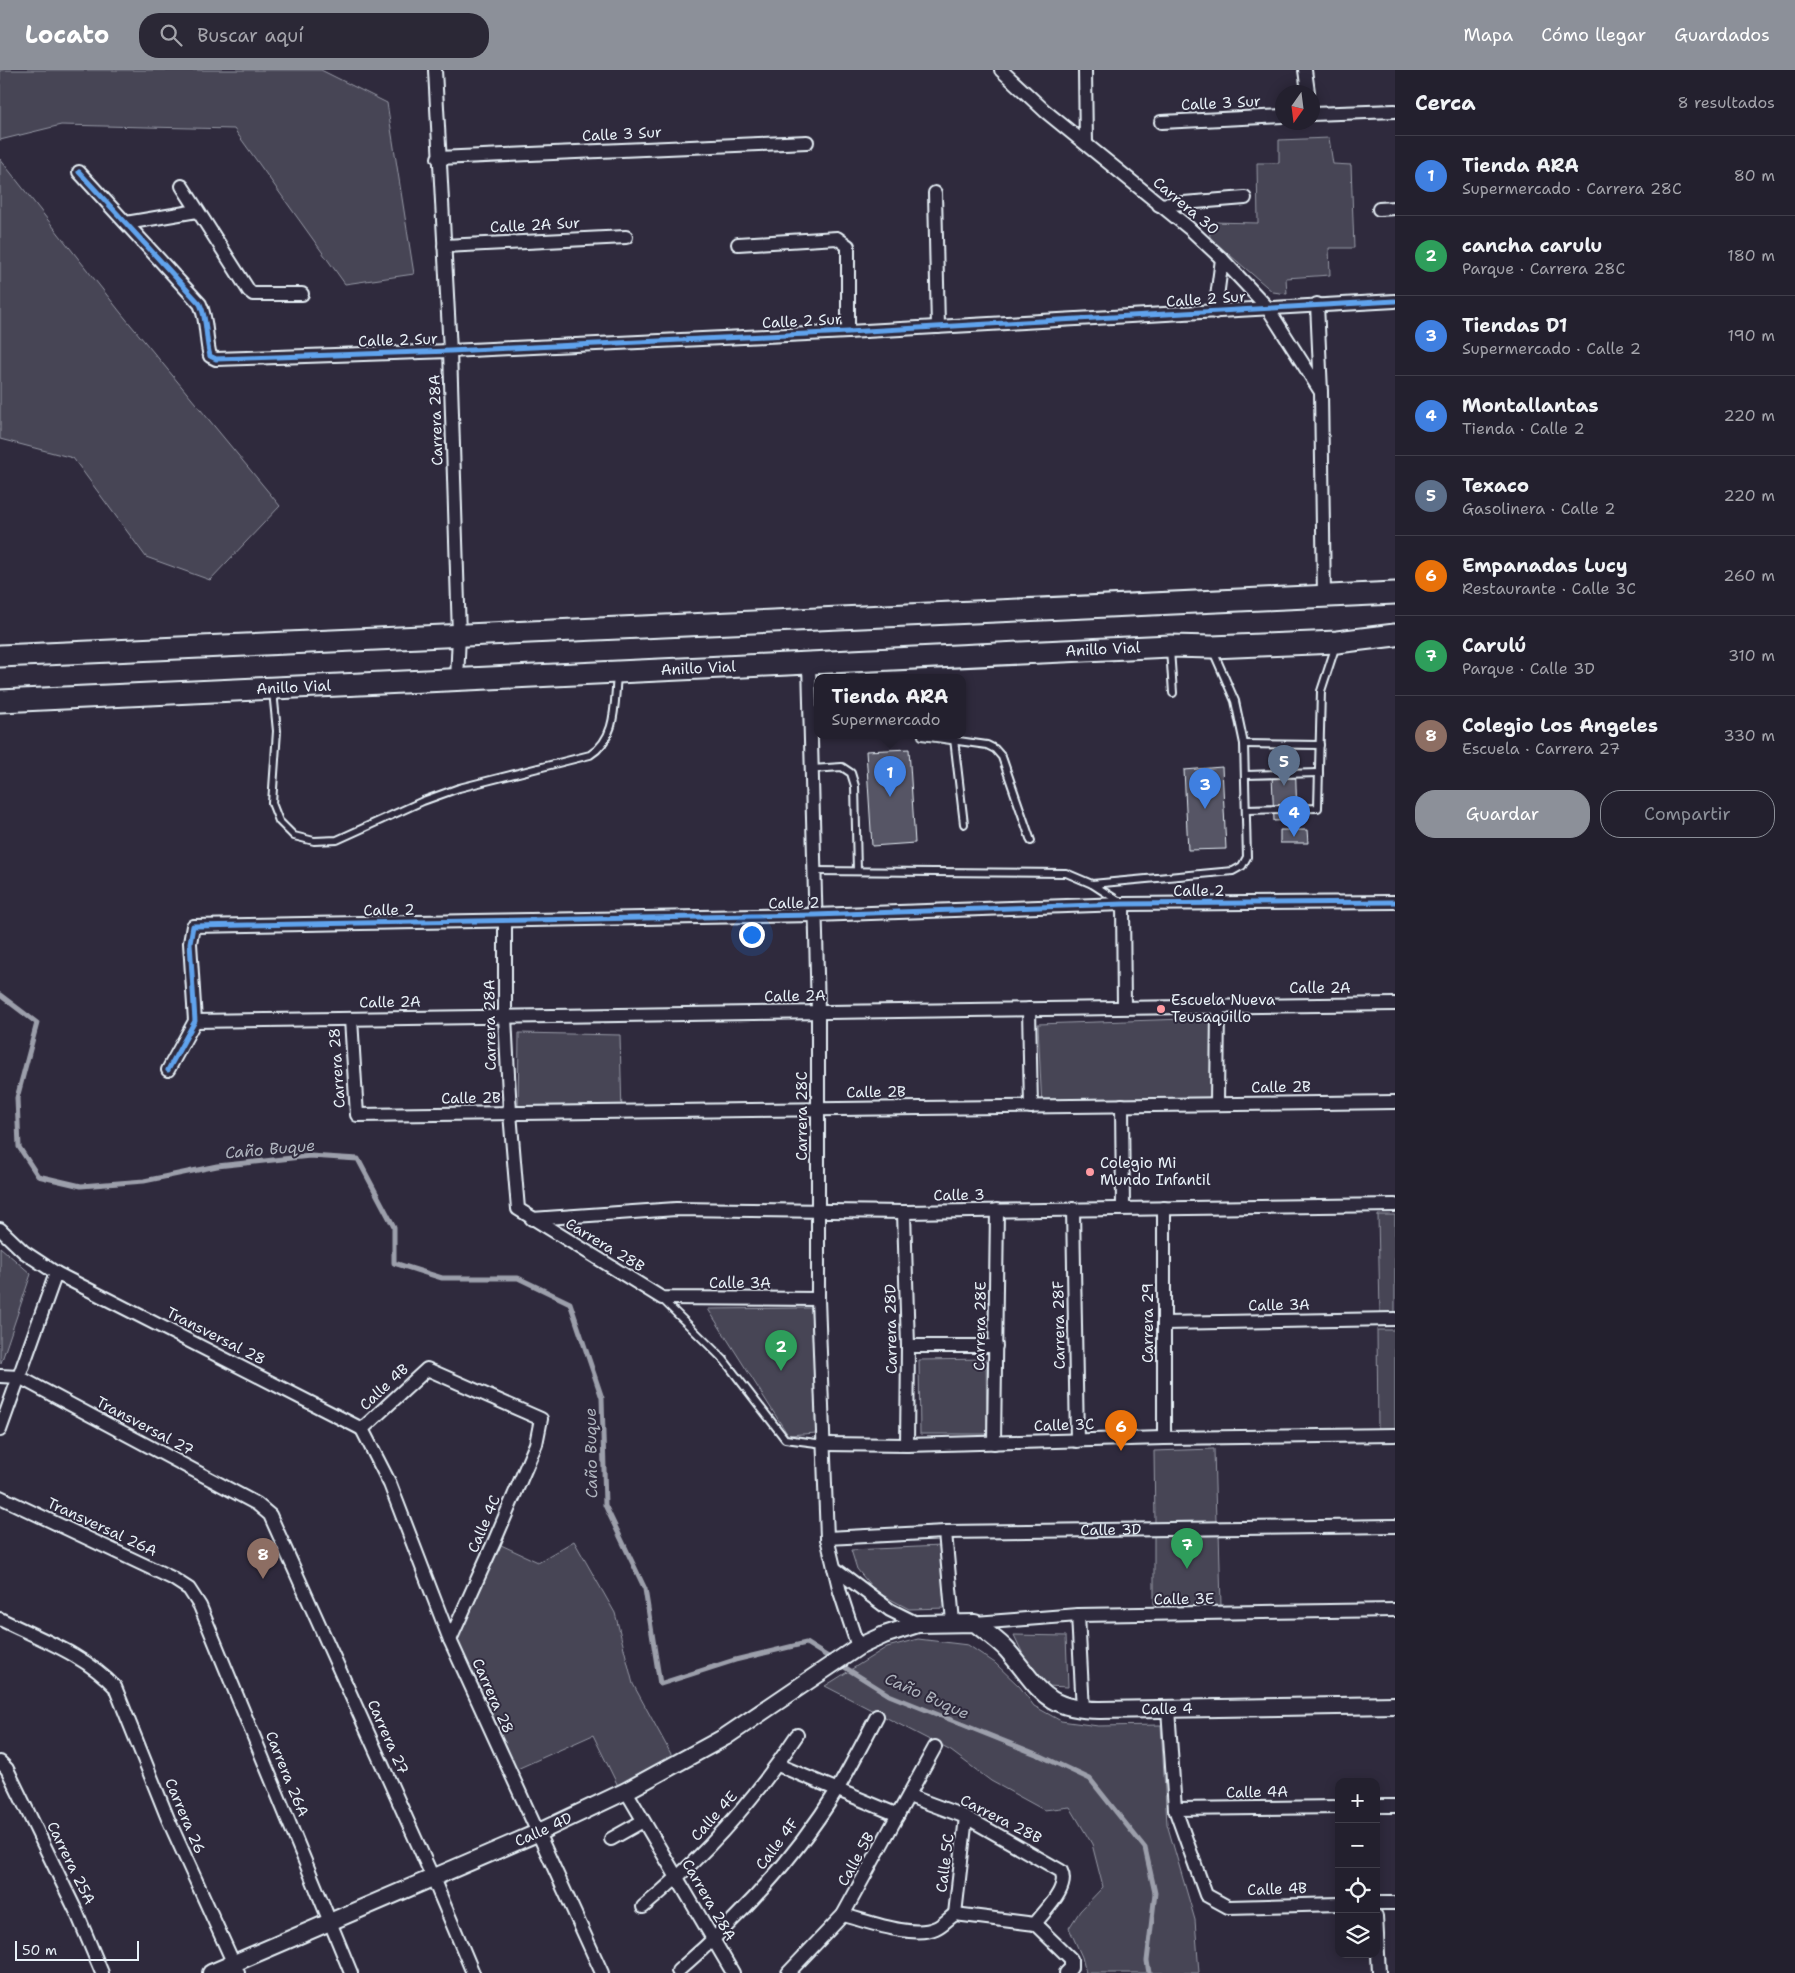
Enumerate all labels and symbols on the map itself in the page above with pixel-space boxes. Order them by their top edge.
north arrow [1275,85,1320,130]
street label: Calle 3 Sur [1181,91,1261,115]
street label: Calle 3 Sur [582,122,662,146]
street label: Carrera 30 [1149,172,1223,240]
street label: Calle 2A Sur [489,213,581,237]
street label: Calle 2 Sur [1165,286,1247,312]
street label: Calle 2 Sur [762,309,842,333]
street label: Calle 2 Sur [358,329,438,351]
street label: Carrera 28A [424,374,448,466]
street label: Anillo Vial [1065,637,1141,661]
street label: Anillo Vial [660,656,737,680]
street label: Anillo Vial [256,675,332,699]
pin: 5 [1268,745,1300,786]
pin: 1 [874,756,906,797]
pin: 3 [1189,768,1221,809]
pin: 4 [1278,796,1310,837]
street label: Calle 2 [1173,881,1225,901]
street label: Calle 2 [768,893,820,913]
street label: Calle 2 [363,900,415,920]
your location [739,922,765,948]
street label: Calle 2A [1289,978,1351,998]
street label: Carrera 28A [479,979,501,1071]
street label: Calle 2A [764,985,826,1007]
place label: Escuela Nueva Teusaquillo [1171,990,1276,1027]
street label: Calle 2A [359,991,421,1013]
marker: Escuela Nueva Teusaquillo [1155,1003,1167,1015]
street label: Carrera 28 [324,1027,350,1109]
street label: Carrera 28C [792,1071,812,1161]
street label: Calle 2B [1251,1076,1311,1098]
street label: Calle 2B [846,1081,906,1103]
street label: Calle 2B [441,1087,501,1109]
water label: Caño Buque [224,1135,316,1163]
place label: Colegio Mi Mundo Infantil [1100,1153,1211,1190]
marker: Colegio Mi Mundo Infantil [1084,1166,1096,1178]
street label: Calle 3 [933,1185,985,1205]
street label: Carrera 28B [562,1213,648,1277]
street label: Calle 3A [709,1273,771,1293]
street label: Carrera 28F [1048,1280,1070,1370]
street label: Carrera 28E [969,1281,991,1371]
street label: Carrera 29 [1138,1283,1158,1363]
street label: Carrera 28D [880,1284,902,1374]
street label: Calle 3A [1248,1294,1310,1316]
street label: Transversal 28 [163,1302,269,1370]
pin: 2 [765,1330,797,1371]
street label: Calle 4B [355,1359,413,1415]
street label: Transversal 27 [93,1392,197,1460]
water label: Caño Buque [580,1408,602,1498]
pin: 6 [1105,1410,1137,1451]
street label: Calle 3C [1033,1414,1095,1436]
street label: Calle 4C [463,1492,505,1556]
street label: Transversal 26A [44,1493,160,1561]
street label: Calle 3D [1080,1519,1142,1540]
pin: 7 [1171,1528,1203,1569]
pin: 8 [247,1538,279,1579]
street label: Calle 3E [1154,1588,1214,1610]
street label: Carrera 28 [468,1655,518,1737]
water label: Caño Buque [881,1668,973,1724]
street label: Carrera 27 [363,1697,413,1777]
street label: Calle 4 [1141,1698,1193,1719]
street label: Carrera 26A [261,1728,313,1820]
street label: Carrera 26 [160,1775,210,1857]
street label: Calle 4A [1226,1781,1288,1803]
street label: Calle 4E [686,1787,742,1845]
street label: Carrera 28B [957,1790,1045,1848]
street label: Calle 4D [512,1808,576,1851]
street label: Calle 4F [751,1814,803,1874]
street label: Carrera 25A [42,1818,100,1908]
street label: Calle 5B [833,1828,879,1890]
street label: Calle 5C [931,1832,959,1894]
street label: Carrera 28A [678,1856,741,1945]
street label: Calle 4B [1247,1878,1308,1900]
scale bar [15,1938,139,1961]

